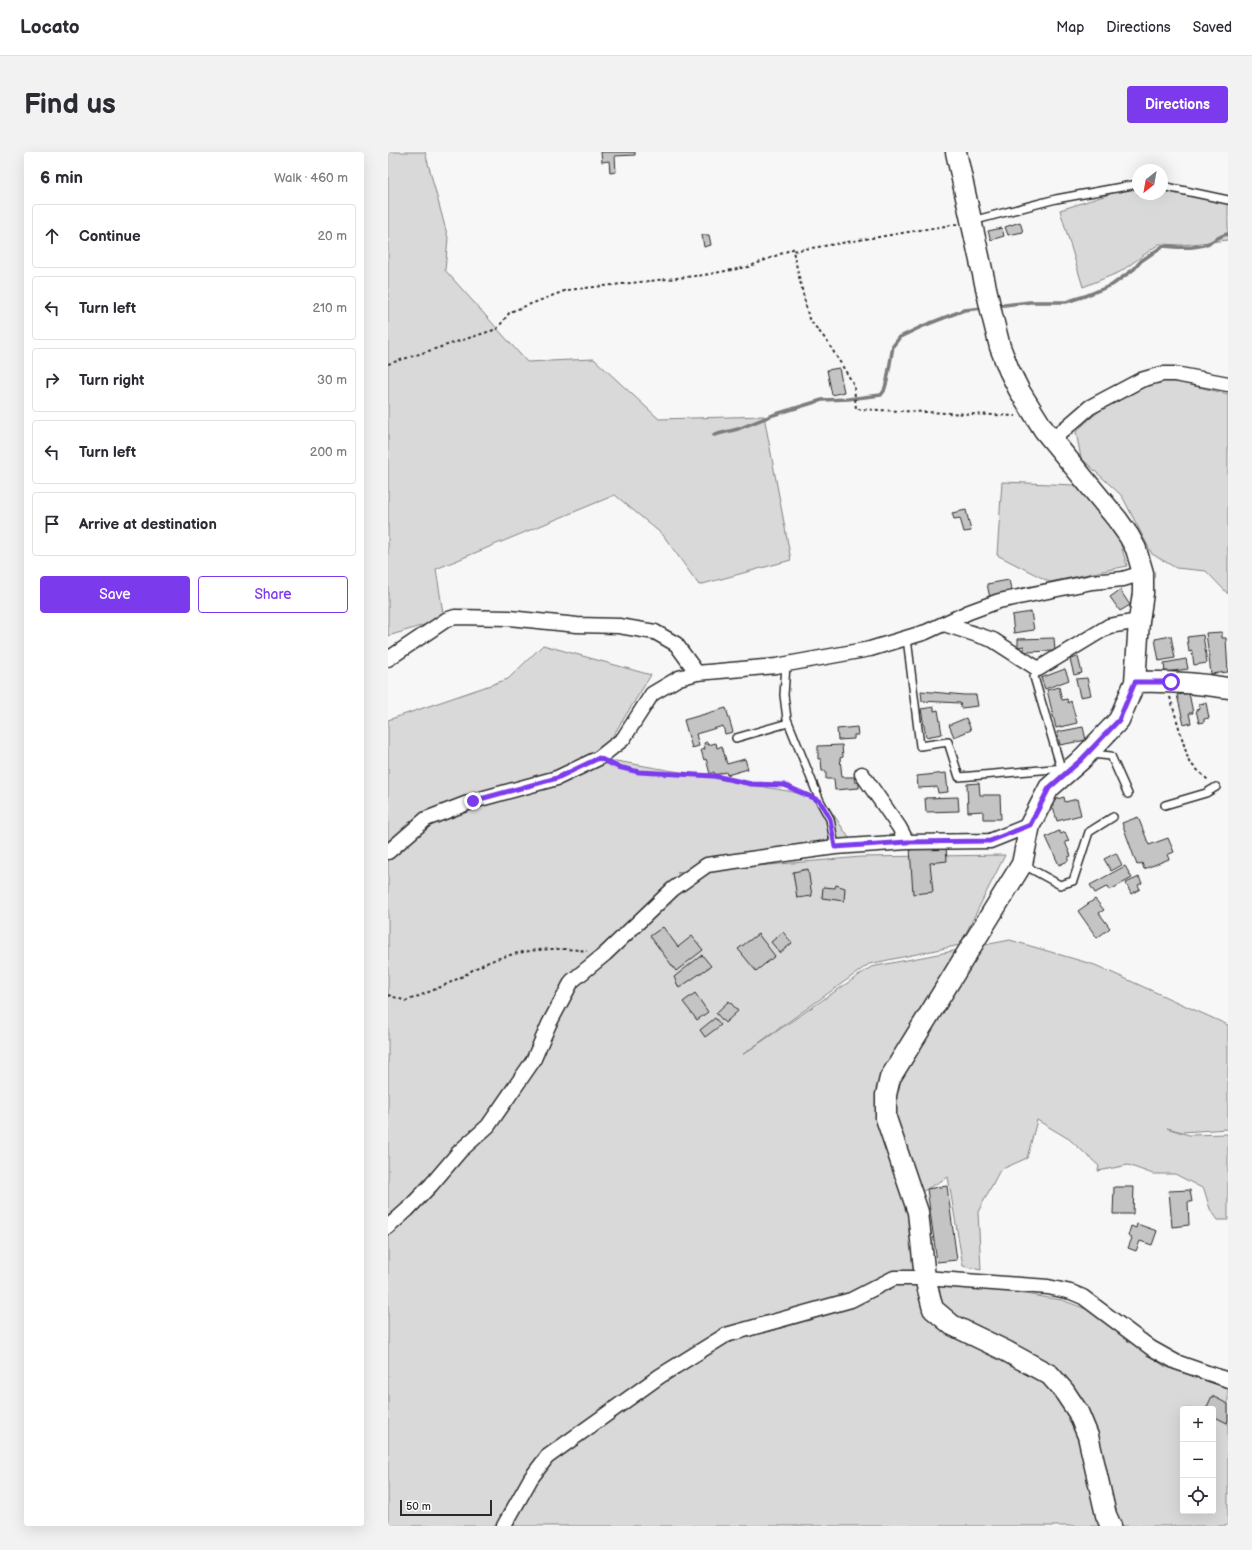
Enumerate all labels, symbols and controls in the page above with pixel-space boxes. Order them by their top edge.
text: Locato [20,16,80,39]
text: Map [1056,19,1084,36]
text: Directions [1106,19,1171,36]
text: Saved [1193,19,1232,36]
button: Directions [1127,86,1228,123]
text: Find us [24,88,116,121]
north arrow [1132,164,1168,200]
text: 6 min [40,168,83,188]
text: Walk · 460 m [274,170,348,186]
icon: ahead [41,225,63,247]
text: Continue [79,227,141,246]
text: 20 m [317,228,347,244]
icon: left [41,297,63,319]
text: Turn left [79,299,136,318]
text: 210 m [313,300,347,316]
icon: right [41,369,63,391]
text: Turn right [79,371,144,390]
text: 30 m [317,372,347,388]
icon: left [41,441,63,463]
text: Turn left [79,443,136,462]
text: 200 m [310,444,347,460]
icon: arrive [41,513,63,535]
text: Arrive at destination [79,515,217,534]
button: Save [40,576,190,613]
button: Share [198,576,348,613]
route start [1162,673,1180,691]
route end [464,792,482,810]
map controls [1180,1406,1216,1514]
button: + [1180,1406,1216,1442]
button: − [1180,1442,1216,1478]
button: locate [1180,1478,1216,1514]
scale bar [400,1498,492,1517]
text: 50 m [406,1500,431,1513]

